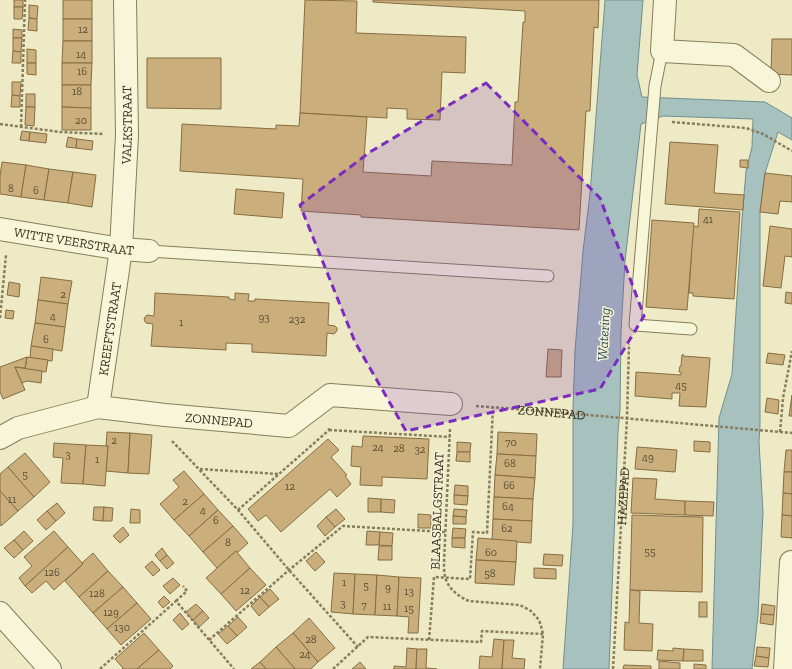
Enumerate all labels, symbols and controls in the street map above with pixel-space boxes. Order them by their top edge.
house number: 12 [78,23,88,36]
house number: 14 [76,48,86,61]
house number: 16 [77,65,87,78]
house number: 18 [72,85,82,98]
street label: VALKSTRAAT [118,85,135,166]
house number: 20 [75,114,87,127]
house number: 8 [8,182,14,195]
house number: 6 [33,184,39,197]
house number: 41 [703,213,714,226]
street label: WITTE VEERSTRAAT [13,224,135,257]
street label: KREEFTSTRAAT [95,281,124,377]
house number: 2 [60,288,66,301]
water label: Watering [594,306,614,361]
house number: 4 [50,310,56,323]
house number: 93 [258,311,270,324]
house number: 232 [289,313,306,326]
house number: 1 [179,316,184,329]
house number: 6 [43,333,49,346]
house number: 45 [675,379,687,392]
street label: ZONNEPAD [517,402,586,422]
street label: ZONNEPAD [184,409,254,430]
house number: 2 [111,434,117,447]
house number: 70 [505,436,517,449]
house number: 24 [372,441,384,454]
house number: 28 [393,442,405,455]
house number: 32 [414,443,426,456]
house number: 3 [65,448,71,461]
house number: 49 [642,451,654,464]
street label: BLAASBALGSTRAAT [427,452,447,570]
house number: 1 [95,453,100,466]
house number: 68 [504,457,516,470]
street label: HAZEPAD [614,467,632,526]
house number: 5 [22,468,28,481]
house number: 66 [503,479,515,492]
house number: 12 [285,480,295,493]
house number: 11 [8,493,17,506]
house number: 2 [182,495,188,508]
house number: 64 [502,500,514,513]
house number: 4 [200,504,206,517]
house number: 6 [213,514,219,527]
house number: 62 [501,522,513,535]
house number: 8 [225,536,231,549]
house number: 55 [644,545,656,558]
house number: 60 [485,546,497,559]
house number: 126 [44,566,60,579]
house number: 58 [484,567,496,580]
house number: 1 [342,576,347,589]
house number: 5 [363,579,369,592]
house number: 9 [385,581,391,594]
house number: 12 [240,584,250,597]
house number: 13 [404,585,414,598]
house number: 128 [89,587,105,600]
house number: 3 [340,597,346,610]
house number: 7 [361,599,367,612]
house number: 11 [383,600,392,613]
house number: 15 [404,602,414,615]
house number: 129 [103,606,119,619]
house number: 130 [114,621,130,634]
house number: 28 [305,633,317,646]
house number: 24 [299,648,311,661]

